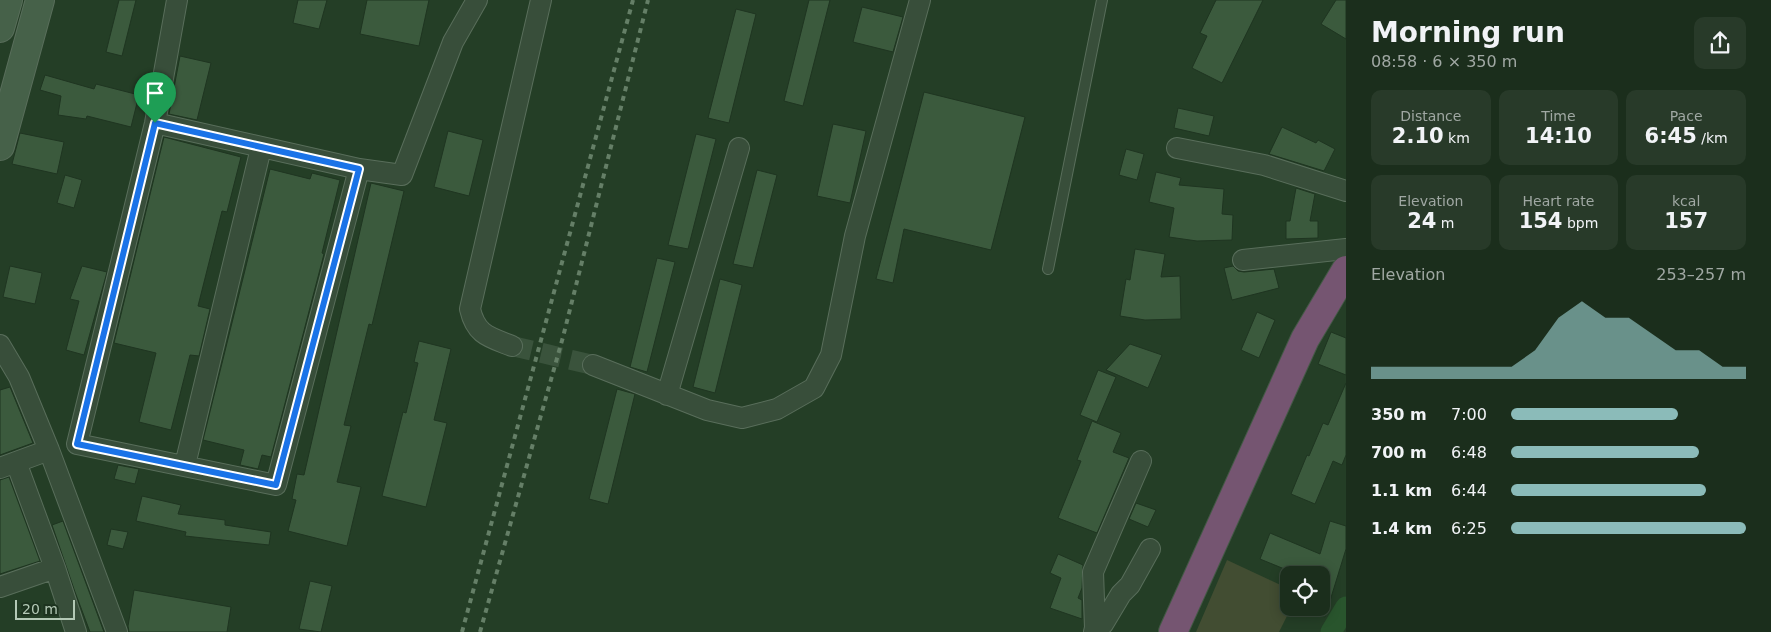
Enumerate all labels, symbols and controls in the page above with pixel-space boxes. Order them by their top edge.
text: Morning run [1371,16,1565,49]
button: share [1694,17,1746,69]
text: 08:58 · 6 × 350 m [1371,52,1517,71]
pin [134,72,176,123]
icon: arrive [141,79,169,107]
text: Distance [1400,108,1461,124]
text: Time [1541,108,1576,124]
text: Pace [1670,108,1703,124]
text: 2.10 [1392,124,1444,148]
text: 14:10 [1525,124,1592,148]
text: 6:45 [1645,124,1697,148]
text: km [1444,130,1470,146]
text: /km [1697,130,1728,146]
text: Elevation [1398,193,1463,209]
text: Heart rate [1523,193,1594,209]
text: kcal [1672,193,1700,209]
text: 24 [1407,209,1436,233]
text: 154 [1519,209,1562,233]
text: 157 [1664,209,1708,233]
text: m [1436,215,1454,231]
text: bpm [1562,215,1598,231]
text: Elevation [1371,265,1445,284]
text: 253–257 m [1656,265,1746,284]
text: 350 m [1371,405,1427,424]
text: 7:00 [1451,405,1487,424]
text: 700 m [1371,443,1427,462]
text: 6:48 [1451,443,1487,462]
text: 1.1 km [1371,481,1432,500]
text: 6:44 [1451,481,1487,500]
text: 1.4 km [1371,519,1432,538]
text: 6:25 [1451,519,1487,538]
map controls [1280,566,1330,616]
button: locate [1280,566,1330,616]
scale bar [15,597,75,620]
text: 20 m [22,601,58,617]

